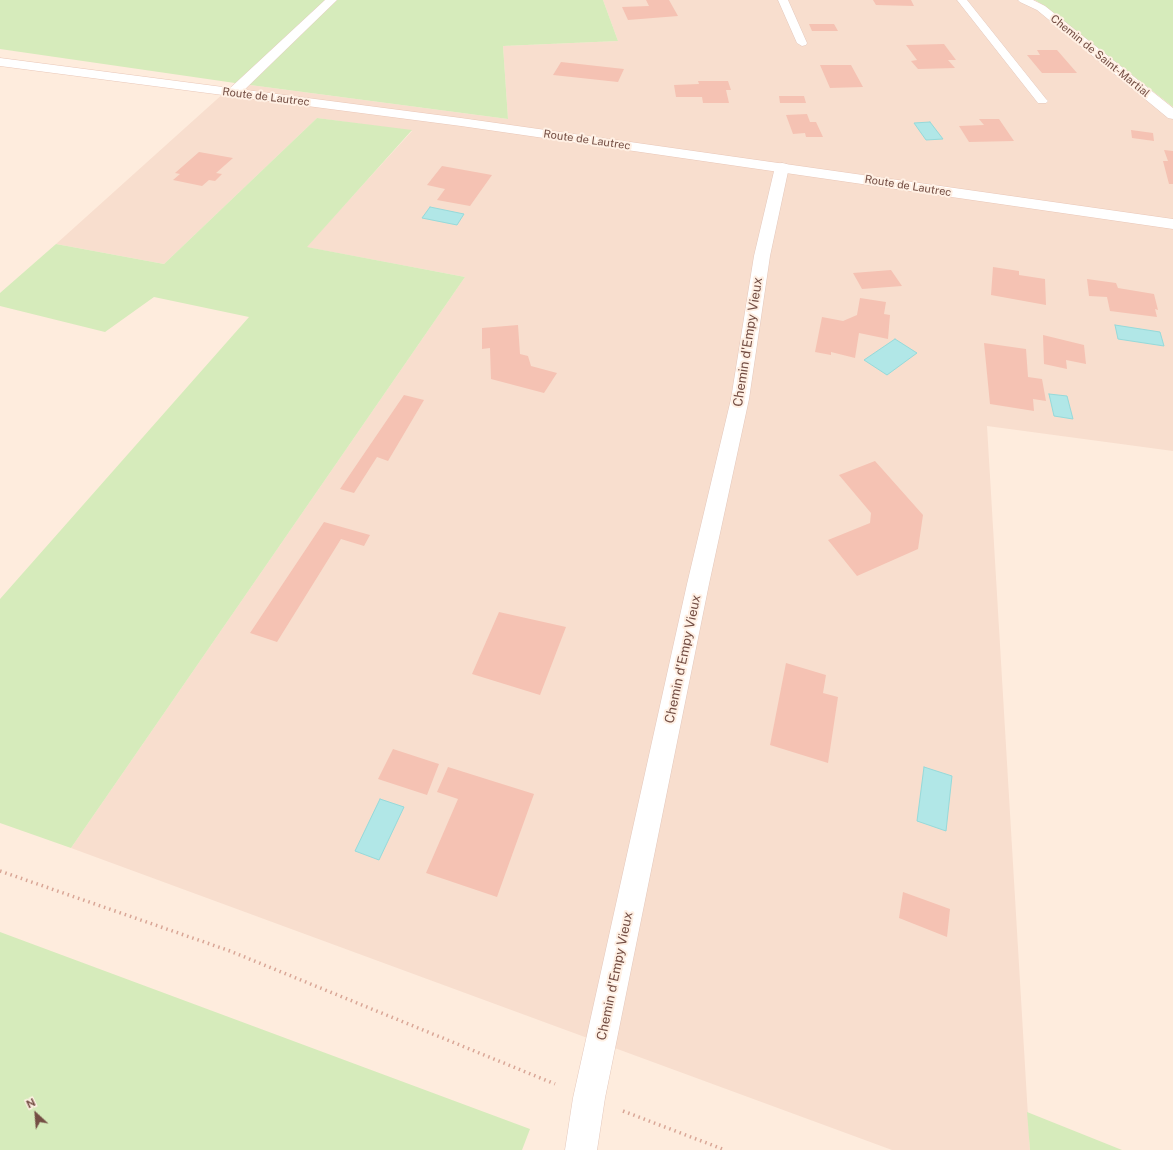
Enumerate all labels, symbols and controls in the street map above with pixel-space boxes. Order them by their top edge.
street label: Chemin de Saint-Martial [1048,12,1152,100]
street label: Route de Lautrec [222,85,310,109]
street label: Route de Lautrec [543,127,631,153]
street label: Route de Lautrec [864,173,952,199]
street label: Chemin d'Empy Vieux [730,276,766,408]
street label: Chemin d'Empy Vieux [662,593,704,725]
street label: Chemin d'Empy Vieux [594,910,636,1042]
north arrow [16,1094,56,1134]
text: N [24,1096,37,1110]

